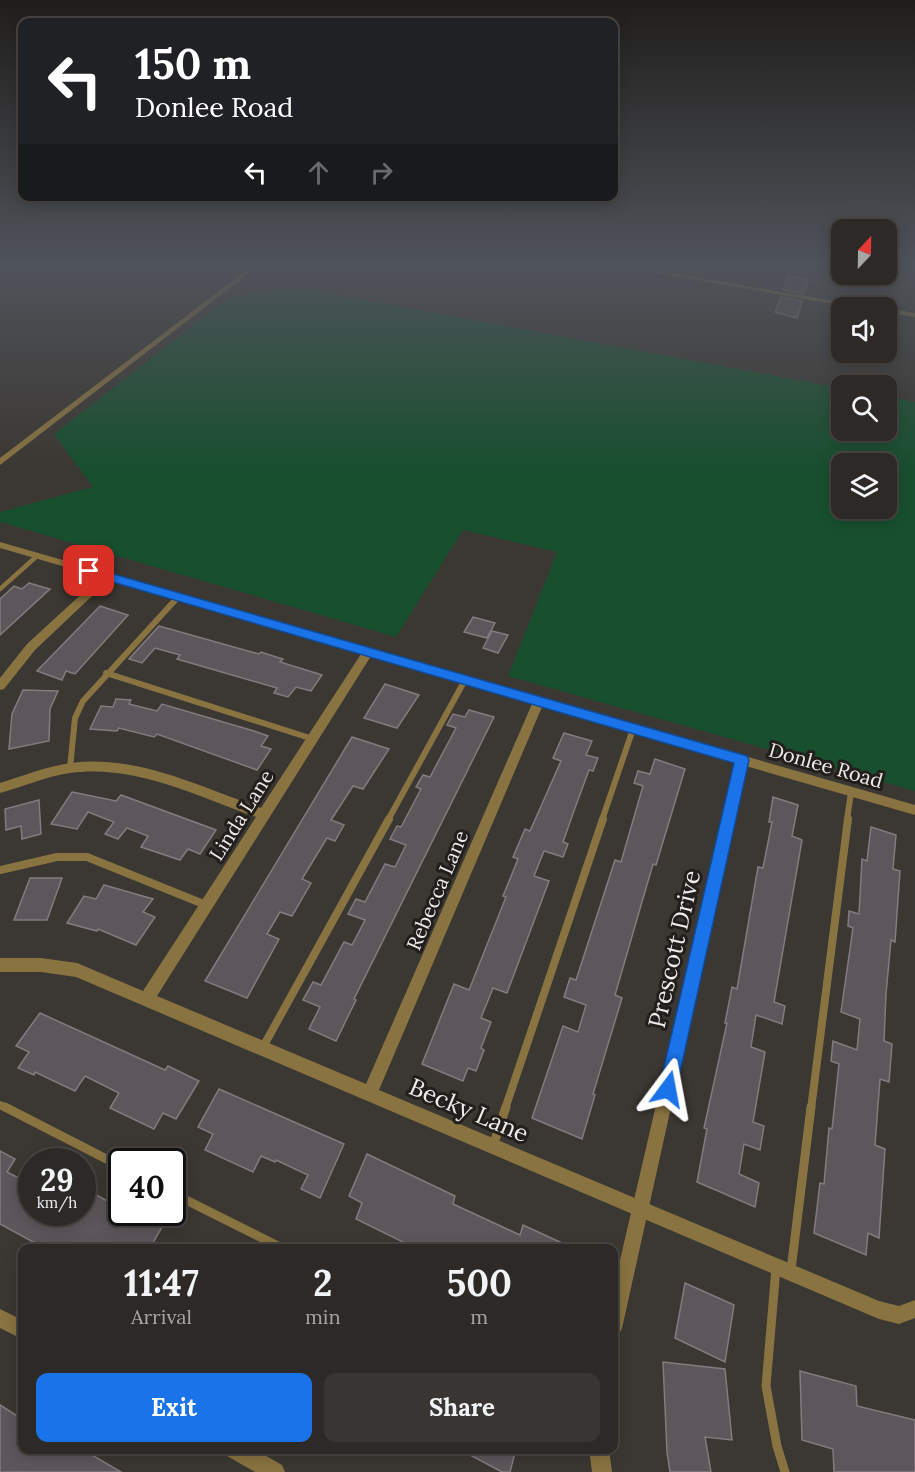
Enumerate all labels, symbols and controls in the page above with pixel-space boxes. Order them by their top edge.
text: 150 m [135,37,251,91]
icon: left [36,42,114,120]
text: Donlee Road [135,90,294,124]
icon: left [239,156,272,189]
icon: ahead [302,156,335,189]
icon: right [365,156,398,189]
north arrow [831,219,897,285]
map controls [831,219,897,519]
button: sound [831,297,897,363]
button: search [831,375,897,441]
button: layers [831,453,897,519]
pin [63,545,114,596]
icon: arrive [72,554,105,587]
street label: Donlee Road [766,737,886,793]
street label: Linda Lane [203,765,279,865]
street label: Rebecca Lane [401,826,474,954]
street label: Prescott Drive [641,867,707,1031]
position arrow [636,1057,700,1121]
street label: Becky Lane [405,1071,533,1149]
speed limit sign: 40 [108,1148,186,1226]
text: 29 [40,1161,74,1199]
text: km/h [37,1193,77,1212]
text: 11:47 [124,1260,199,1306]
text: 2 [313,1260,332,1306]
text: 500 [447,1260,512,1306]
text: Arrival [131,1304,192,1329]
text: min [305,1304,341,1329]
text: m [470,1304,488,1329]
button: Exit [36,1373,312,1442]
button: Share [324,1373,600,1442]

